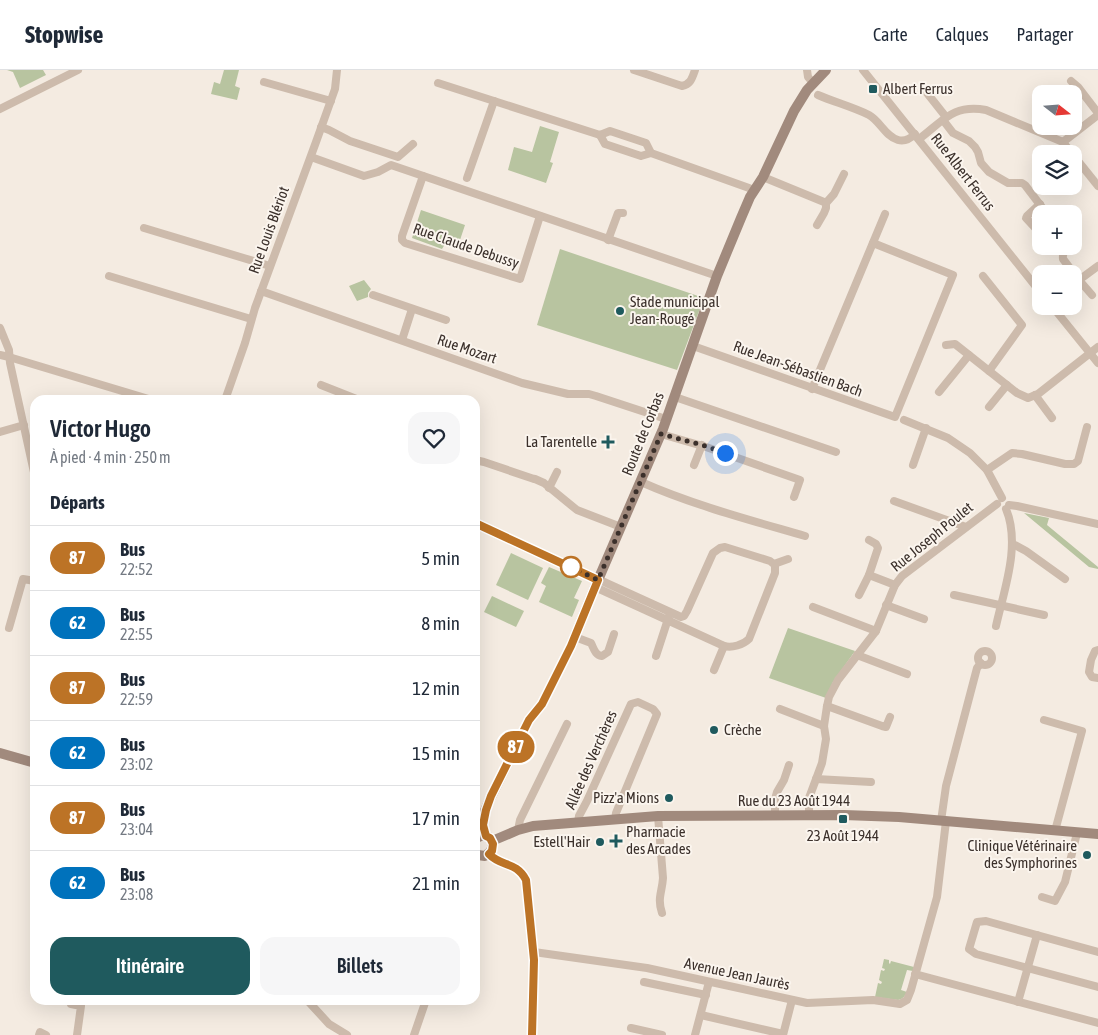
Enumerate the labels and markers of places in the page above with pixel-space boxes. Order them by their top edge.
place label: Albert Ferrus [883,80,953,97]
marker: Albert Ferrus [867,83,879,95]
place label: Stade municipal Jean-Rougé [630,293,719,327]
marker: Stade municipal Jean-Rougé [614,305,626,317]
place label: La Tarentelle [526,433,597,450]
marker: La Tarentelle [601,435,615,449]
unlabelled marker [560,556,582,578]
place label: Crèche [724,721,762,738]
marker: Crèche [708,724,720,736]
place label: Pizz'a Mions [593,789,659,806]
marker: Pizz'a Mions [663,792,675,804]
marker: 23 Août 1944 [837,813,849,825]
place label: Pharmacie des Arcades [626,823,691,857]
place label: 23 Août 1944 [807,827,879,844]
place label: Estell'Hair [533,833,591,850]
marker: Pharmacie des Arcades [610,835,622,847]
marker: Estell'Hair [594,836,606,848]
place label: Clinique Vétérinaire des Symphorines [967,837,1077,871]
marker: Clinique Vétérinaire des Symphorines [1081,849,1093,861]

